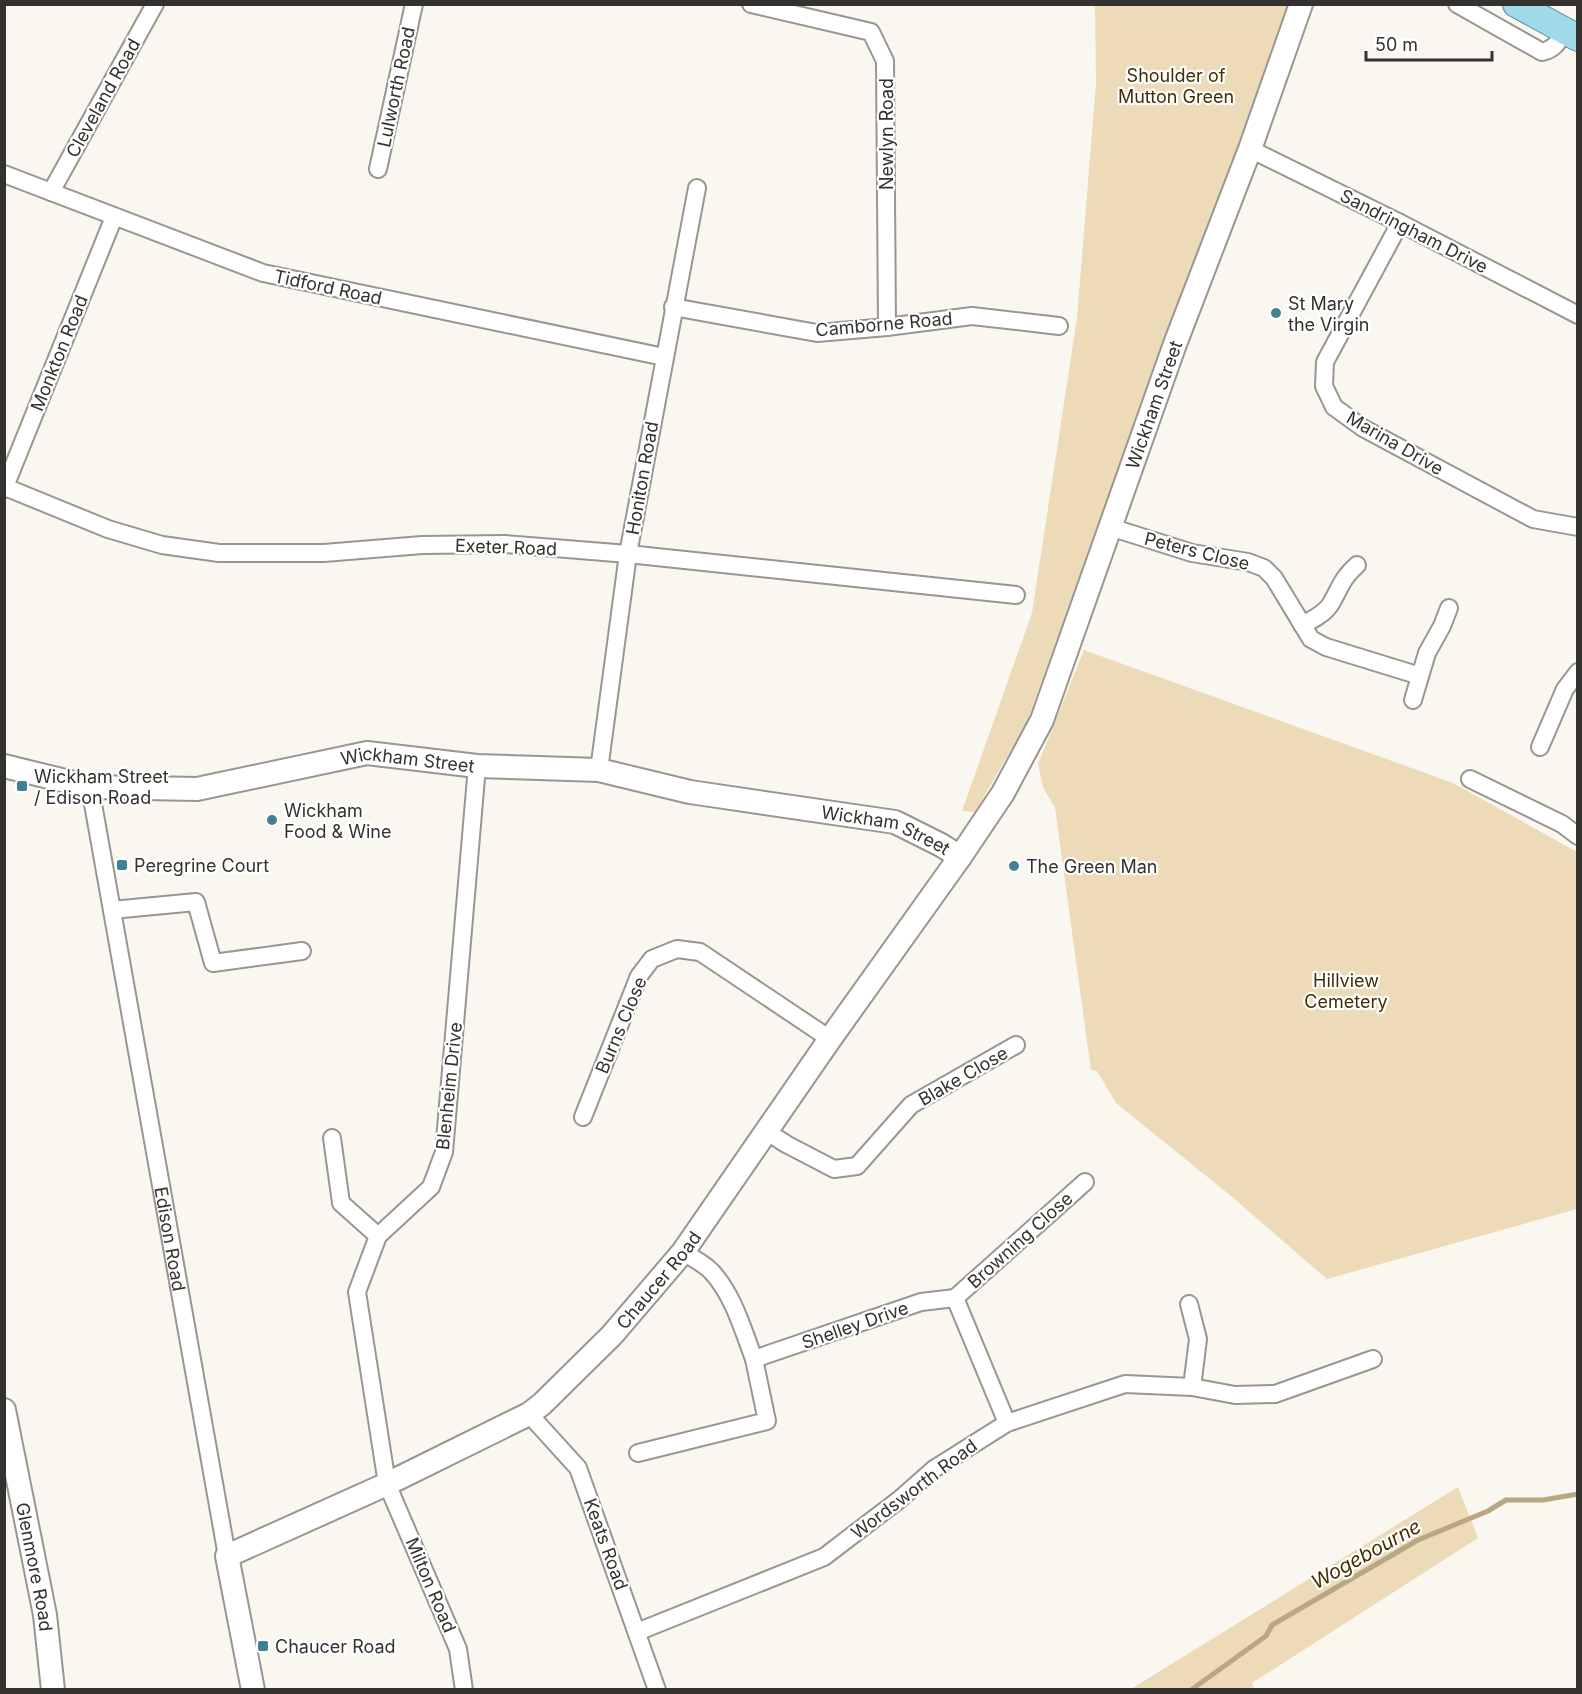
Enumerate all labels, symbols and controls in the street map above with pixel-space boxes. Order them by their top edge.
scale bar [1366,24,1492,62]
street label: Lulworth Road [373,25,419,149]
text: 50 m [1375,34,1418,55]
street label: Cleveland Road [62,35,144,161]
park label: Shoulder of Mutton Green [1118,65,1234,107]
street label: Newlyn Road [876,78,897,190]
street label: Sandringham Drive [1337,185,1491,277]
street label: Tidford Road [272,265,384,309]
street label: Monkton Road [26,292,92,414]
place label: St Mary the Virgin [1288,293,1369,335]
marker: St Mary the Virgin [1269,306,1283,320]
street label: Camborne Road [815,308,953,340]
street label: Wickham Street [1121,337,1186,472]
street label: Marina Drive [1343,407,1447,479]
street label: Honiton Road [622,420,662,536]
street label: Peters Close [1142,528,1252,574]
street label: Exeter Road [455,535,557,559]
street label: Wickham Street [339,742,476,776]
place label: Wickham Street / Edison Road [34,766,169,808]
marker: Wickham Street / Edison Road [15,779,29,793]
place label: Wickham Food & Wine [284,800,391,842]
street label: Wickham Street [820,801,954,859]
marker: Wickham Food & Wine [265,813,279,827]
place label: Peregrine Court [134,855,269,876]
place label: The Green Man [1026,856,1157,877]
marker: Peregrine Court [115,858,129,872]
marker: The Green Man [1007,859,1021,873]
park label: Hillview Cemetery [1304,970,1388,1012]
street label: Burns Close [591,973,651,1077]
street label: Blenheim Drive [432,1021,466,1151]
street label: Blake Close [915,1042,1011,1110]
street label: Edison Road [151,1185,190,1293]
street label: Browning Close [963,1188,1077,1292]
street label: Chaucer Road [612,1227,705,1333]
street label: Shelley Drive [799,1297,911,1353]
street label: Wordsworth Road [847,1435,981,1543]
street label: Keats Road [580,1495,632,1593]
street label: Glenmore Road [12,1501,57,1632]
water label: Wogebourne [1307,1514,1425,1594]
street label: Milton Road [402,1534,460,1636]
place label: Chaucer Road [275,1636,396,1657]
marker: Chaucer Road [256,1639,270,1653]

